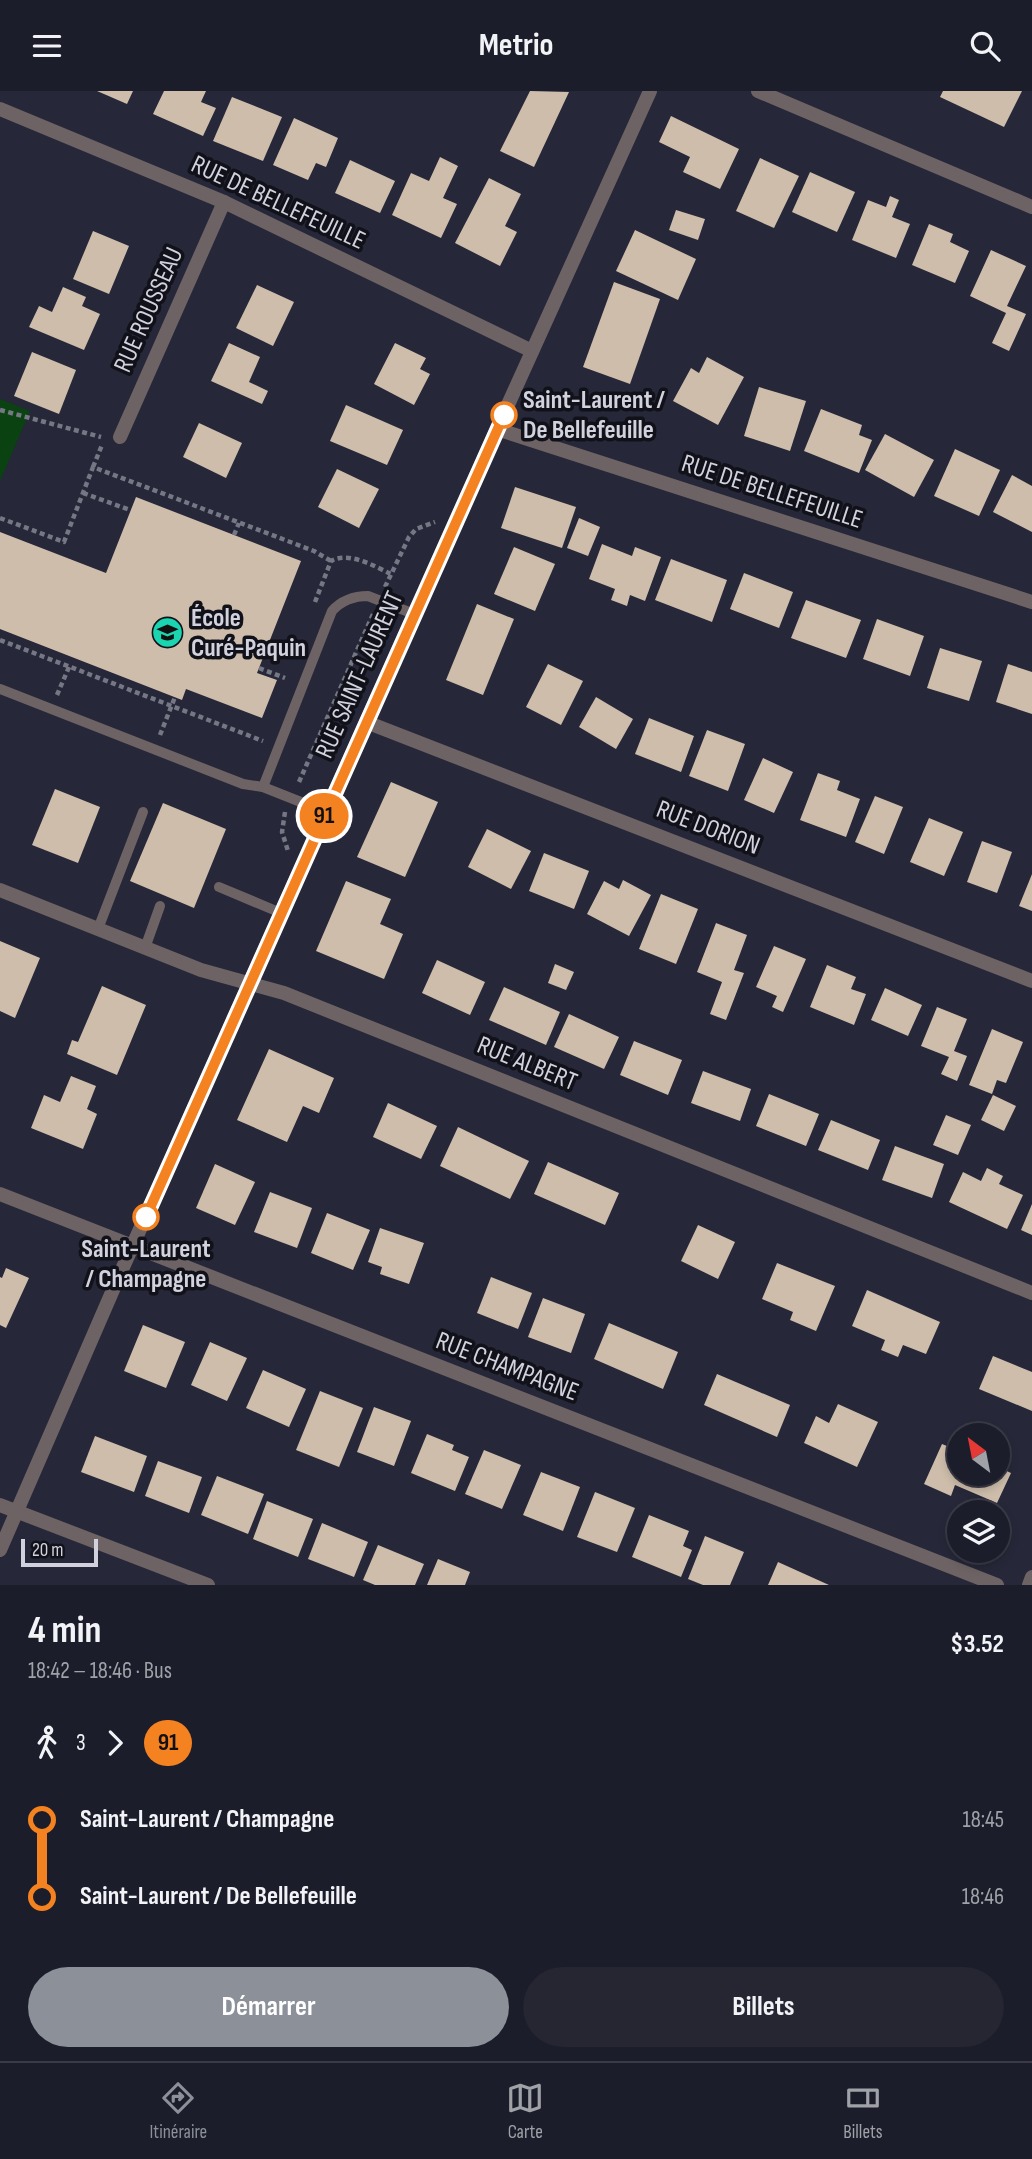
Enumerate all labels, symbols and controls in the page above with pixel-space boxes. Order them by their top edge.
text: Metrio [479,26,553,65]
icon: menu [28,27,66,65]
icon: search [966,27,1004,65]
street label: RUE DE BELLEFEUILLE [186,149,370,257]
street label: RUE ROUSSEAU [108,243,190,377]
place label: Saint-Laurent / De Bellefeuille [523,385,665,446]
marker: Saint-Laurent / De Bellefeuille [491,402,517,428]
street label: RUE DE BELLEFEUILLE [678,448,866,536]
street label: RUE SAINT-LAURENT [309,587,411,763]
place label: École Curé-Paquin [191,603,306,664]
school or university icon: École Curé-Paquin [151,616,185,650]
line badge: 91 [292,793,356,839]
street label: RUE DORION [652,794,764,862]
text: 91 [314,801,334,830]
street label: RUE ALBERT [473,1030,581,1098]
marker: Saint-Laurent / Champagne [133,1204,159,1230]
place label: Saint-Laurent / Champagne [81,1234,211,1295]
street label: RUE CHAMPAGNE [431,1326,583,1408]
north arrow [947,1423,1010,1486]
map controls [947,1423,1010,1563]
button: layers [947,1500,1010,1563]
scale bar [21,1536,98,1568]
text: 20 m [32,1539,64,1562]
text: 4 min [28,1608,101,1653]
text: $3.52 [950,1629,1004,1660]
text: 18:42 – 18:46 · Bus [28,1657,172,1685]
icon: walk [28,1724,66,1762]
icon: forward [96,1724,134,1762]
text: 91 [158,1728,178,1757]
text: 3 [76,1729,86,1757]
text: Saint-Laurent / Champagne [80,1804,334,1835]
text: 18:45 [963,1806,1004,1834]
text: Saint-Laurent / De Bellefeuille [80,1881,357,1912]
text: 18:46 [962,1883,1004,1911]
button: Démarrer [28,1967,509,2047]
button: Billets [523,1967,1004,2047]
tab: Itinéraire [150,2079,207,2144]
tab: Carte [506,2079,544,2144]
tab: Billets [843,2079,882,2144]

